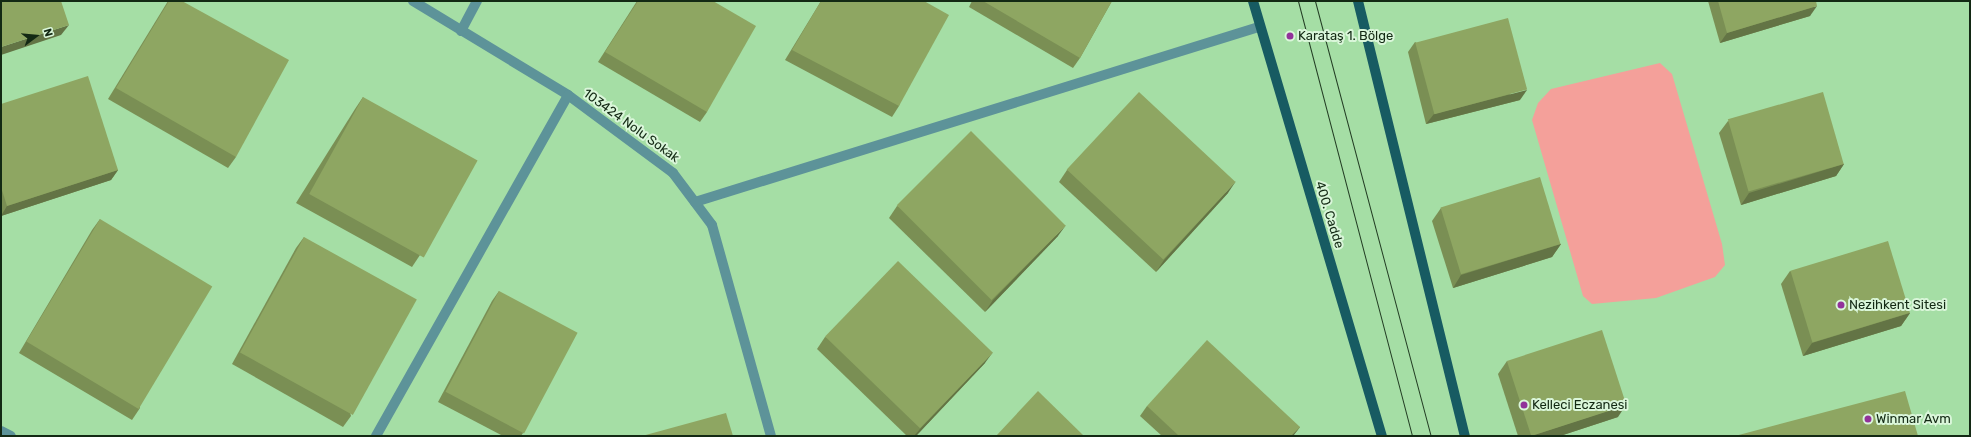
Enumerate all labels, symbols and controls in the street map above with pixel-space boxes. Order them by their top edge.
north arrow [16,16,56,56]
text: N [41,27,55,38]
place label: Karataş 1. Bölge [1298,28,1393,44]
marker: Karataş 1. Bölge [1285,31,1295,41]
street label: 103424 Nolu Sokak [580,86,682,166]
street label: 400. Cadde [1311,180,1347,250]
place label: Nezihkent Sitesi [1849,297,1946,313]
marker: Nezihkent Sitesi [1836,300,1846,310]
place label: Kelleci Eczanesi [1532,397,1628,413]
marker: Kelleci Eczanesi [1519,400,1529,410]
place label: Winmar Avm [1876,411,1951,427]
marker: Winmar Avm [1863,414,1873,424]

